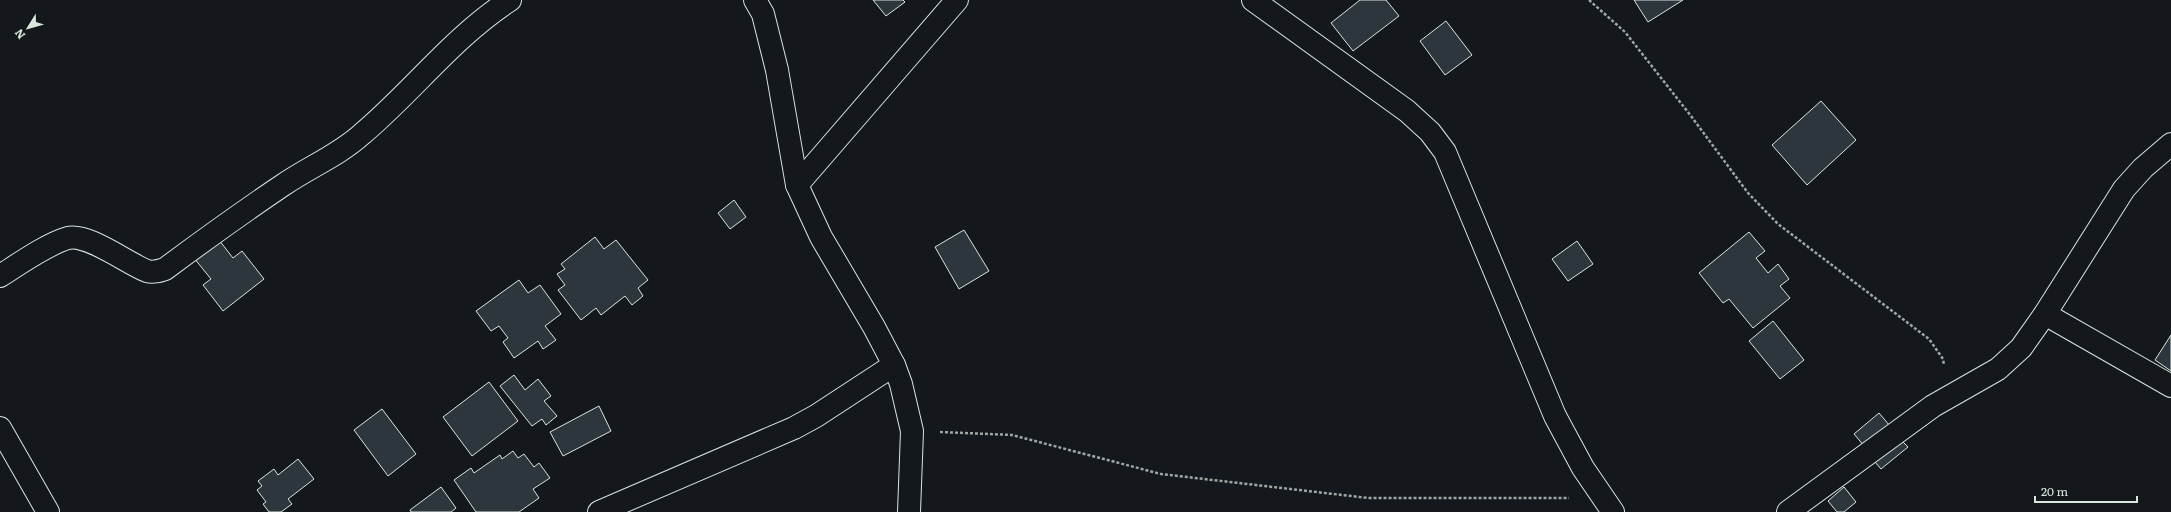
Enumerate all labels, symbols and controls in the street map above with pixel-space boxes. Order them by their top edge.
north arrow [8,8,48,48]
text: N [10,26,28,43]
scale bar [2035,478,2137,504]
text: 20 m [2041,482,2068,500]

